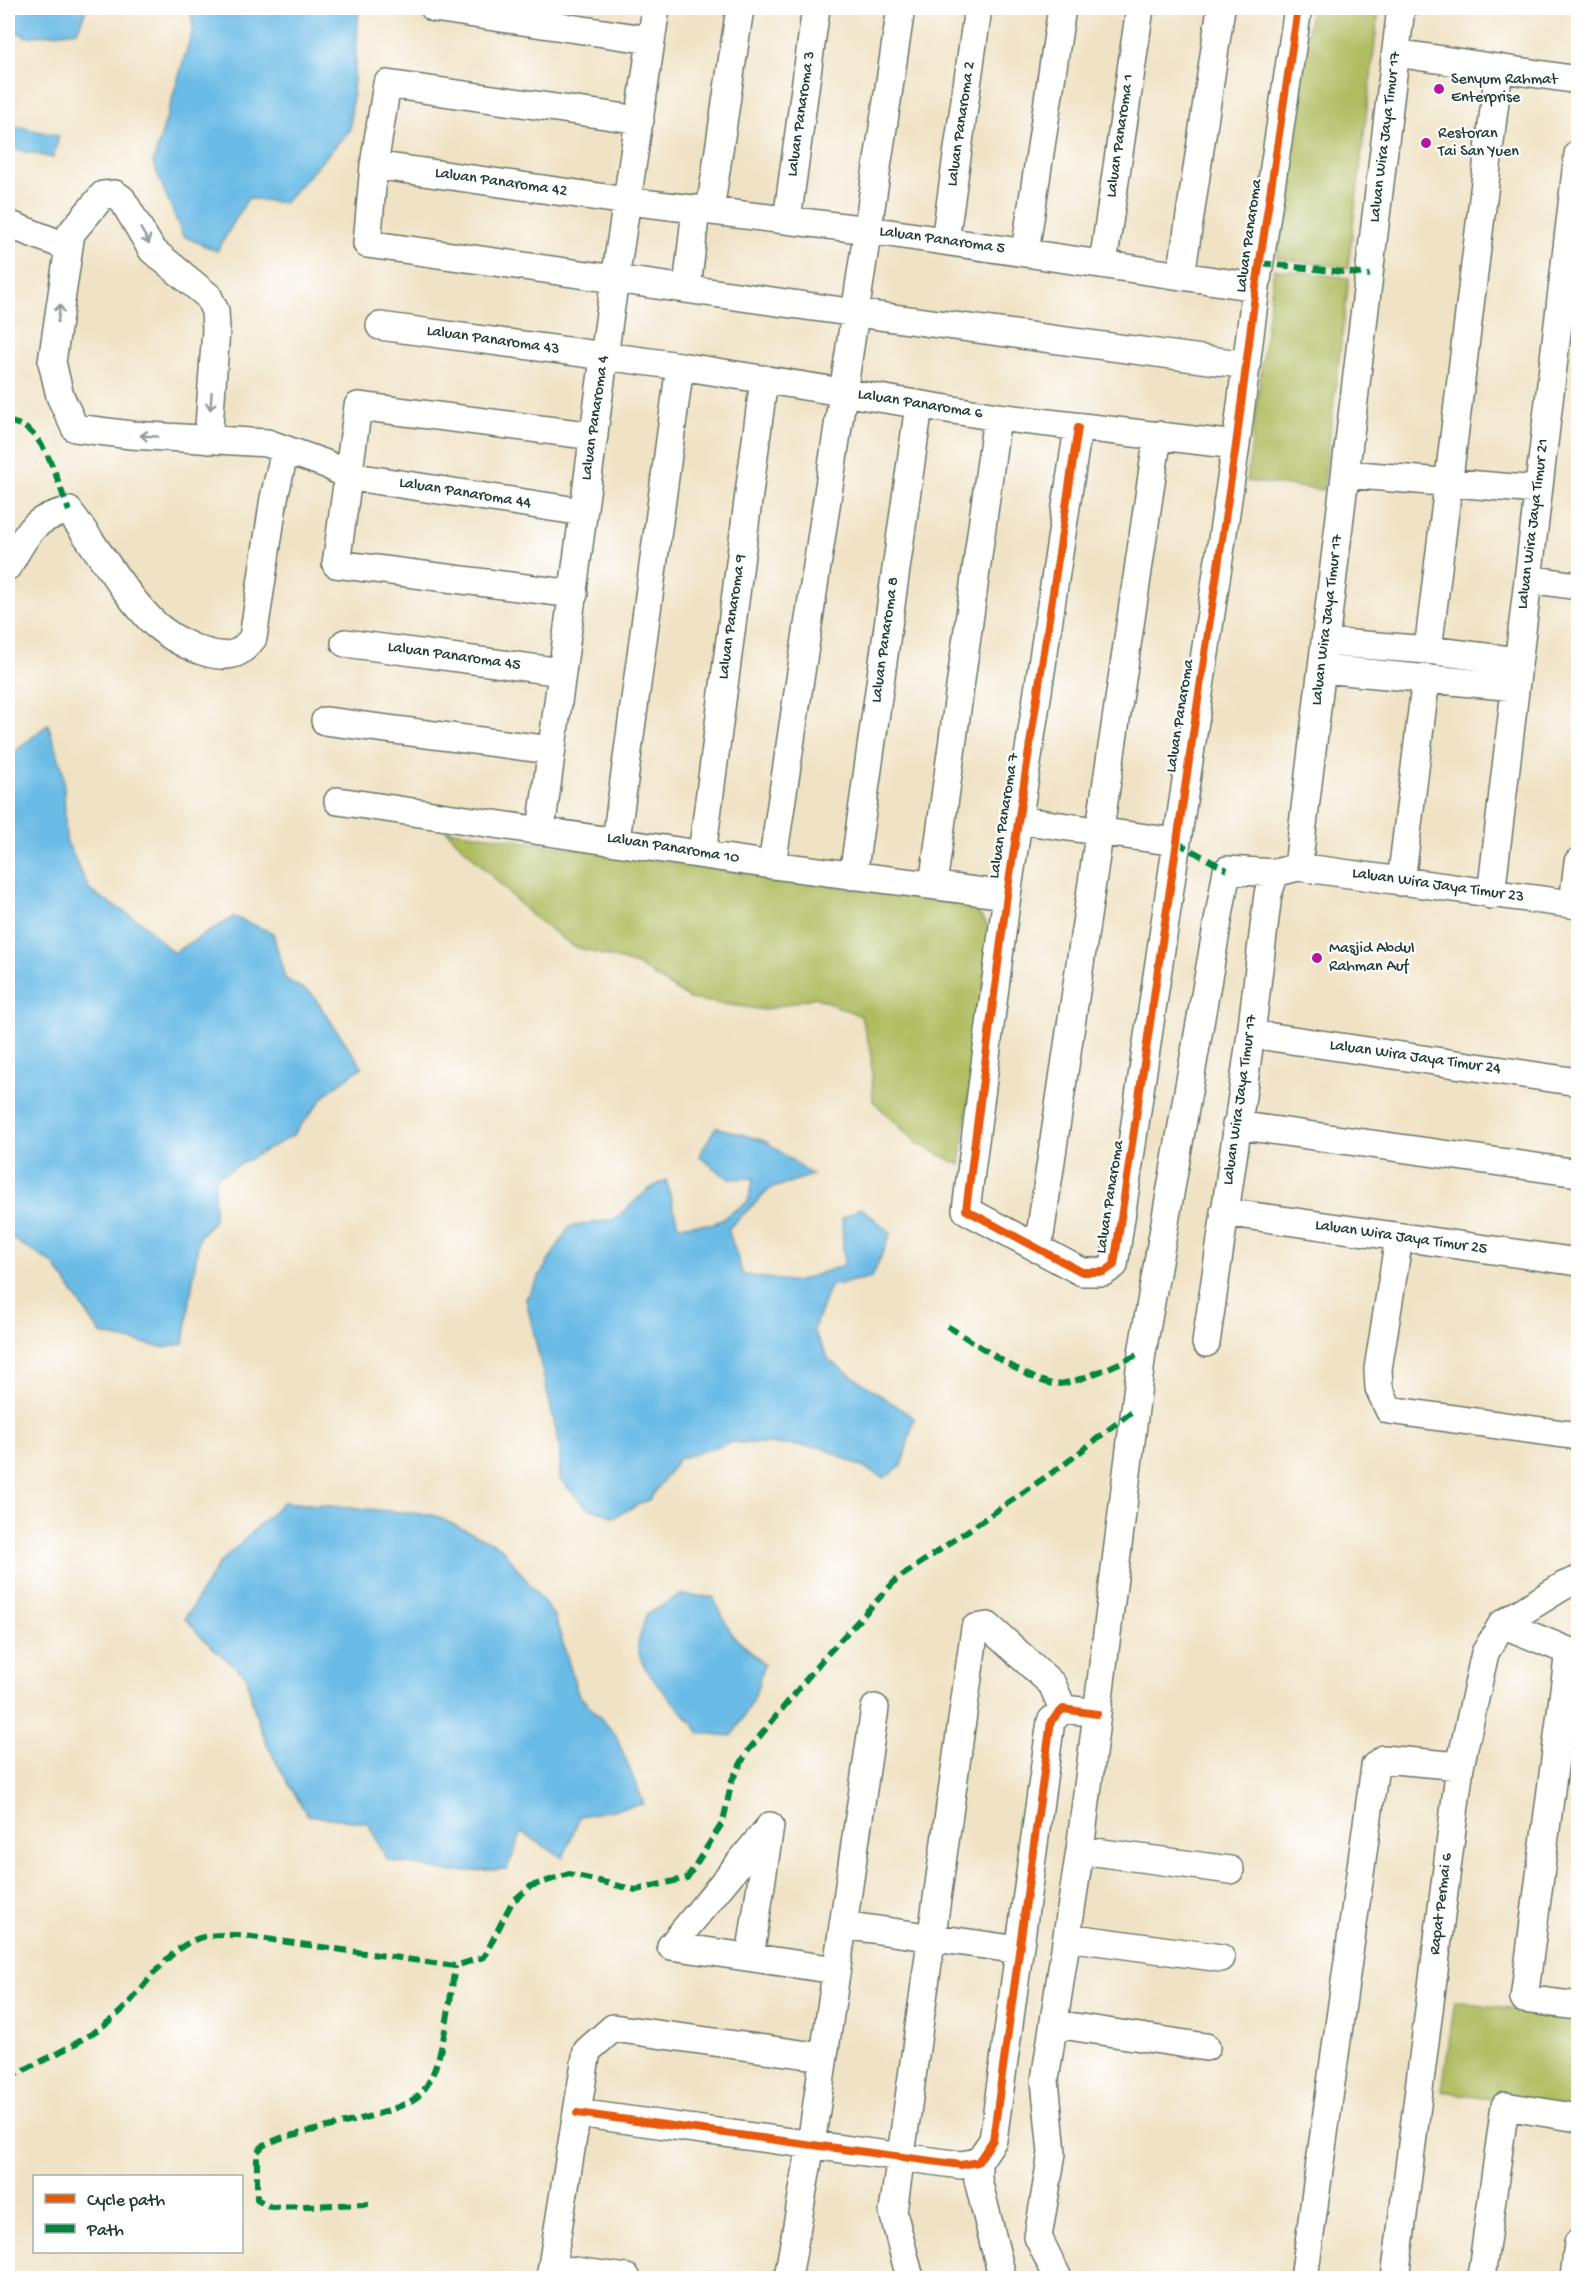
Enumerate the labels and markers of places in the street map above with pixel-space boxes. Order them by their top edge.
place label: Senyum Rahmat Enterprise [1451,71,1559,108]
marker: Senyum Rahmat Enterprise [1432,82,1446,96]
place label: Restoran Tai San Yuen [1437,125,1519,162]
marker: Restoran Tai San Yuen [1419,136,1433,150]
place label: Masjid Abdul Rahman Auf [1329,940,1414,977]
marker: Masjid Abdul Rahman Auf [1310,951,1324,965]

